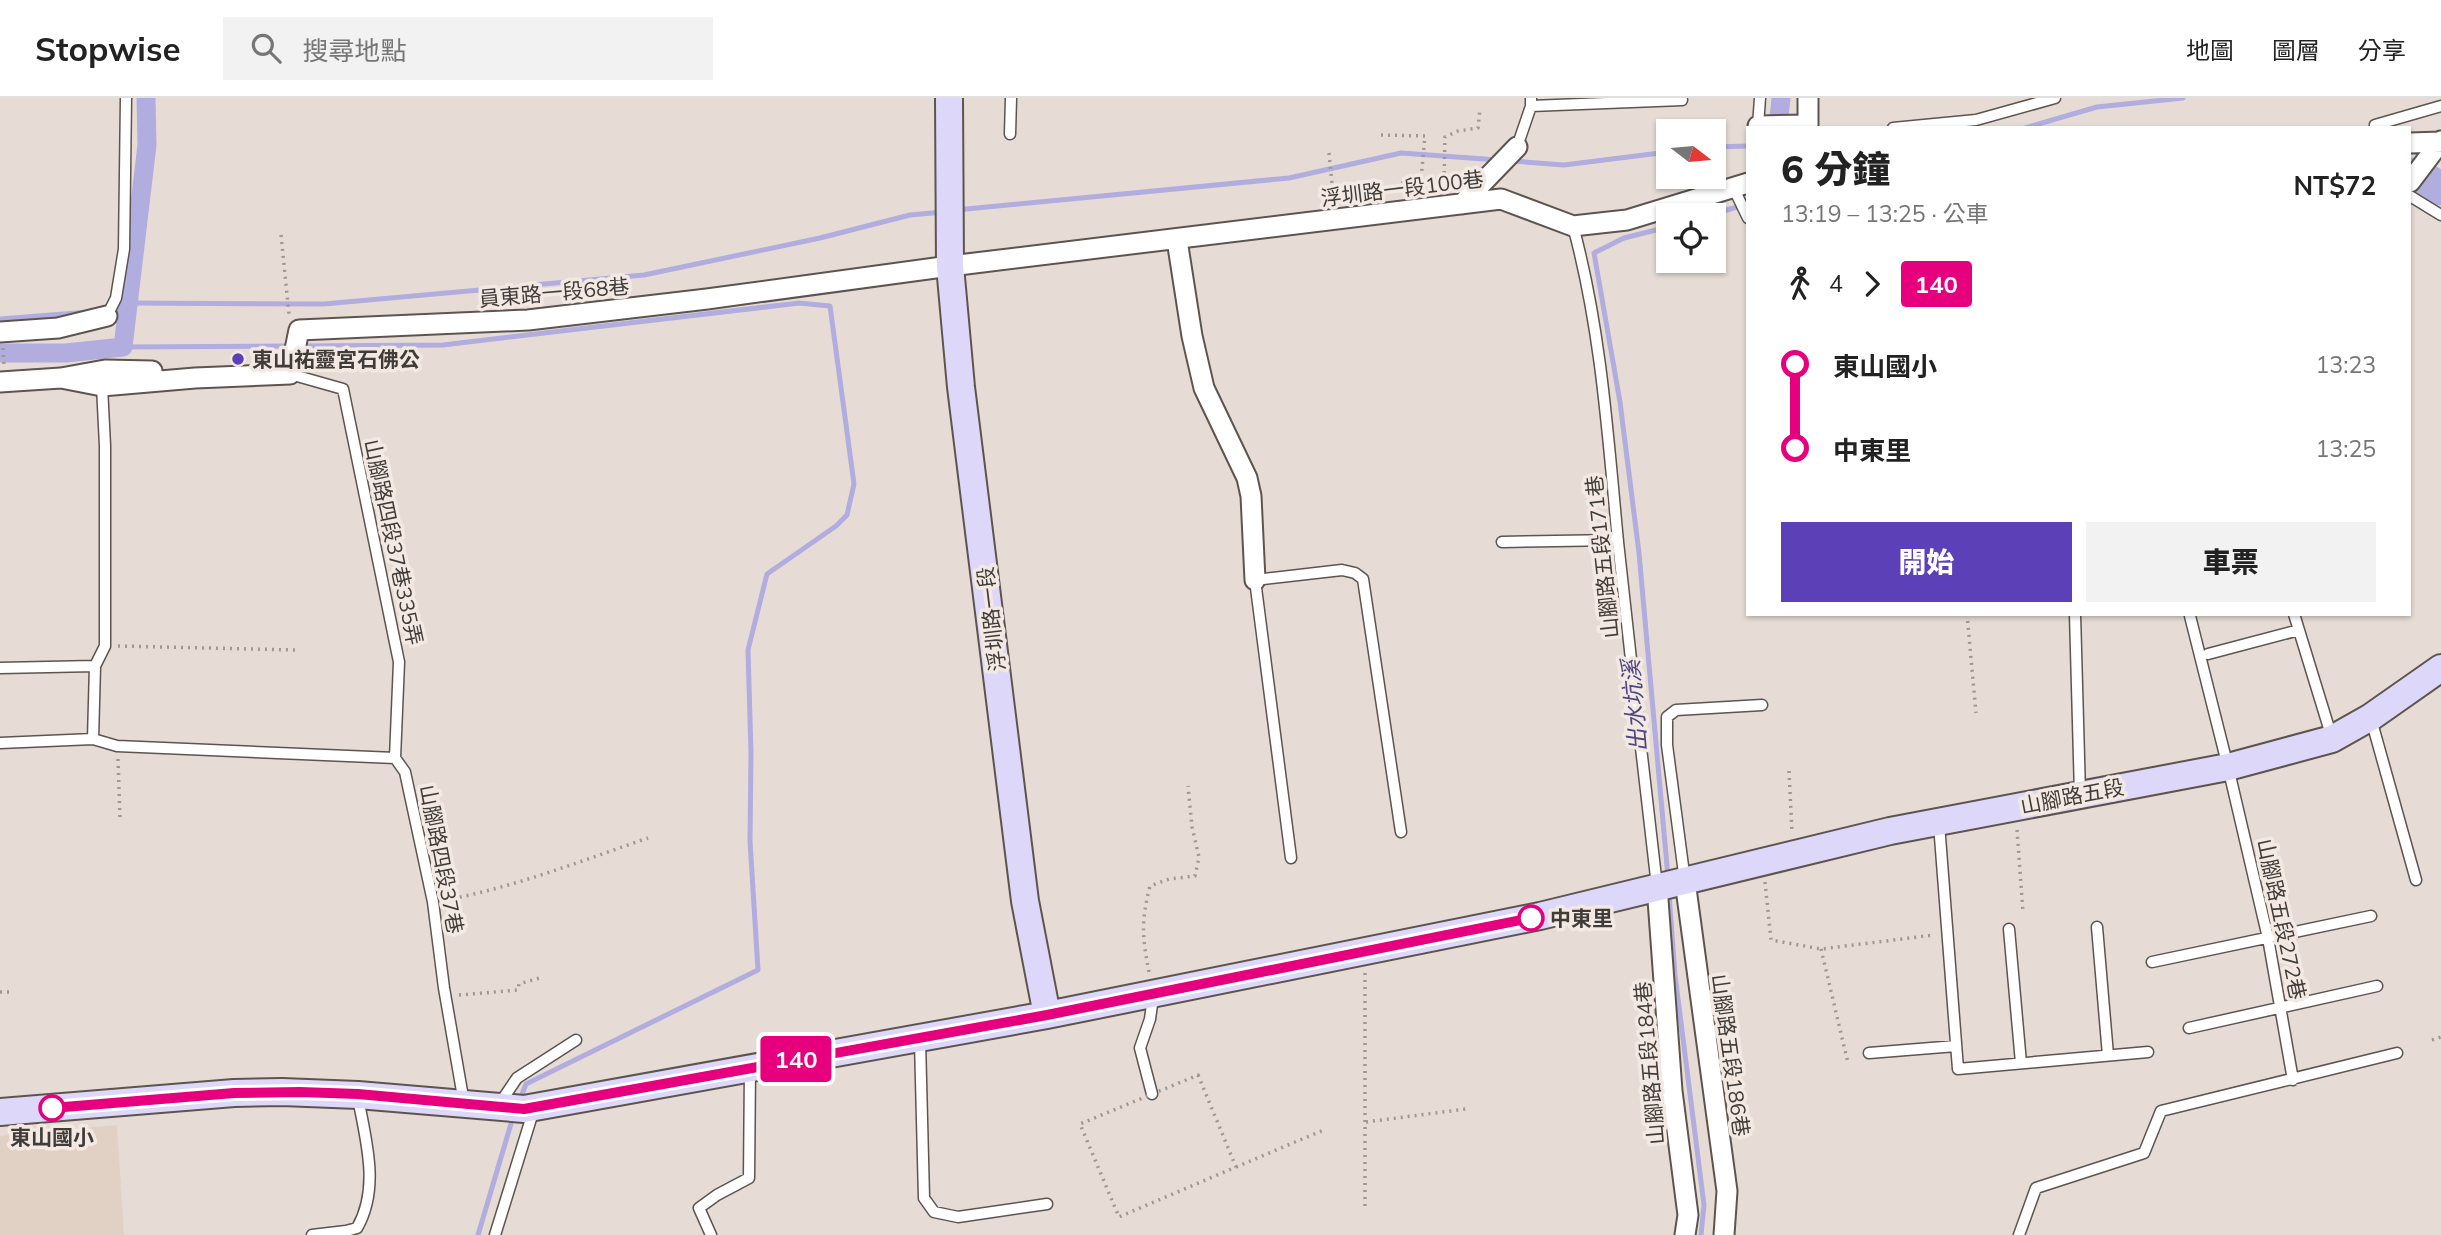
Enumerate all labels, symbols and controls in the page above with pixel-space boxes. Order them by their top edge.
search box [223,17,713,80]
text: Stopwise [35,28,181,69]
icon: search [247,29,285,67]
text: 搜尋地點 [303,34,407,67]
text: 地圖 [2186,35,2234,65]
text: 圖層 [2272,35,2320,65]
text: 分享 [2358,35,2406,65]
north arrow [1656,119,1726,189]
map controls [1656,119,1726,273]
text: 6 分鐘 [1781,145,1891,193]
street label: 浮圳路一段100巷 [1319,165,1485,211]
text: NT$72 [2293,169,2376,202]
text: 13:19 – 13:25 · 公車 [1781,199,1989,228]
button: locate [1656,203,1726,273]
icon: walk [1781,265,1819,303]
icon: forward [1853,265,1891,303]
text: 4 [1829,269,1843,298]
text: 140 [1915,269,1958,299]
street label: 員東路一段68巷 [478,272,630,312]
place label: 東山祐靈宮石佛公 [252,346,420,372]
text: 東山國小 [1833,350,1937,383]
text: 13:23 [2316,350,2376,379]
marker: 東山祐靈宮石佛公 [230,351,246,367]
text: 中東里 [1833,434,1911,467]
text: 13:25 [2316,434,2376,463]
street label: 山腳路四段37巷335弄 [359,437,429,647]
street label: 山腳路五段171巷 [1581,474,1623,640]
button: 開始 [1781,522,2072,602]
button: 車票 [2086,522,2376,602]
street label: 浮圳路一段 [972,565,1010,673]
water label: 出水坑溪 [1615,656,1652,753]
street label: 山腳路五段 [2018,773,2126,819]
street label: 山腳路四段37巷 [415,782,469,936]
street label: 山腳路五段272巷 [2252,836,2312,1002]
marker: 中東里 [1518,905,1544,931]
place label: 中東里 [1550,905,1613,931]
street label: 山腳路五段186巷 [1707,972,1755,1138]
street label: 山腳路五段184巷 [1629,980,1669,1146]
line badge: 140 [756,1036,836,1082]
text: 140 [774,1044,818,1074]
marker: 東山國小 [39,1095,65,1121]
place label: 東山國小 [10,1124,94,1150]

